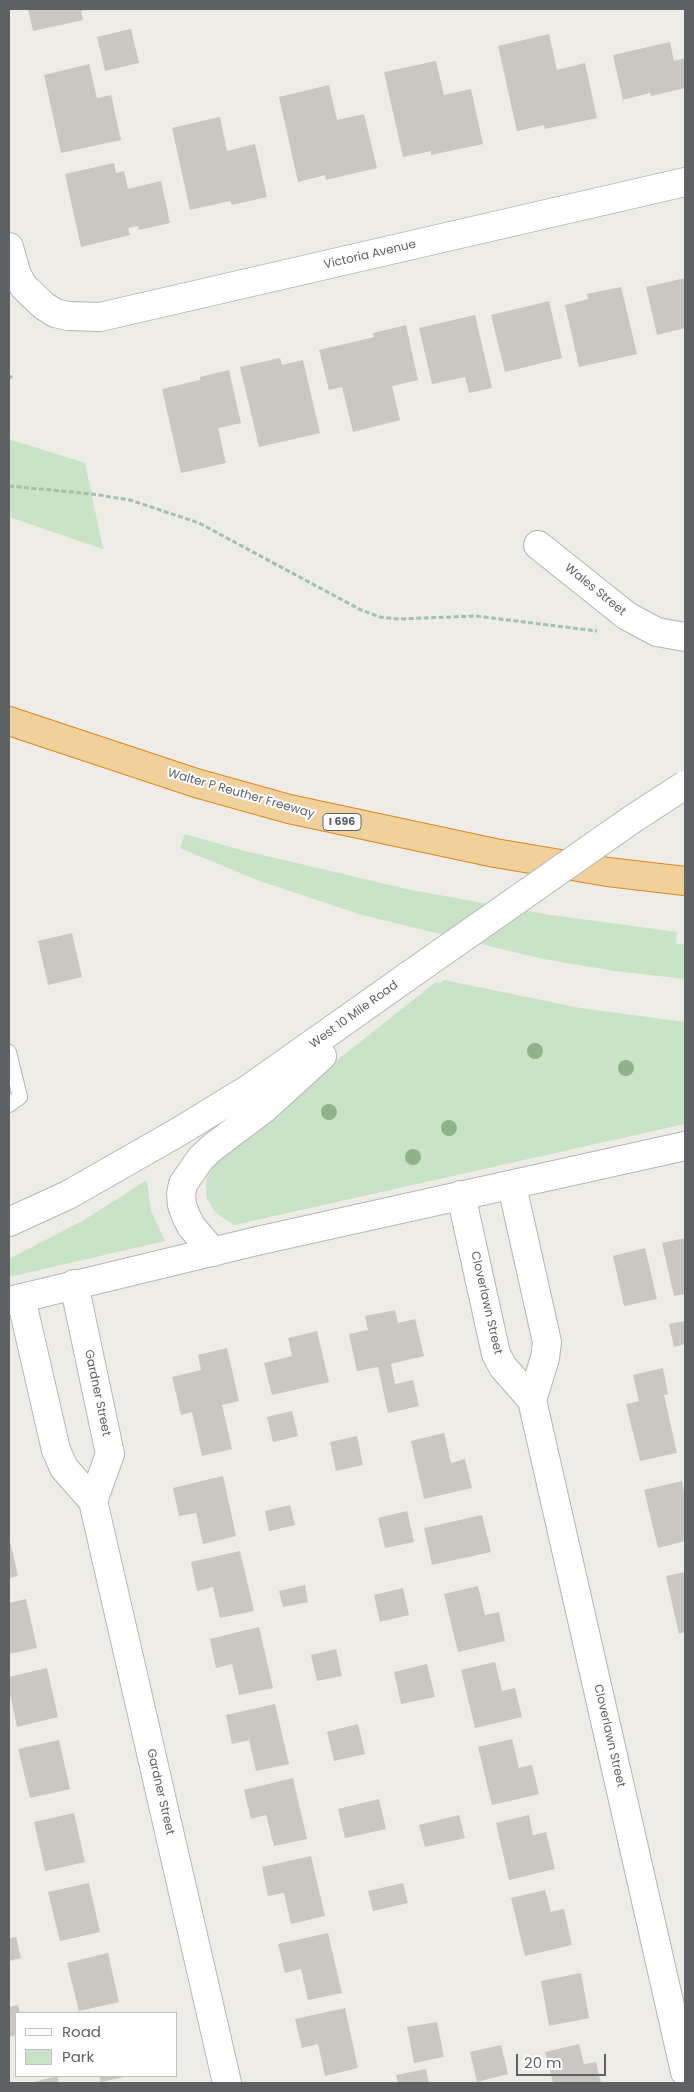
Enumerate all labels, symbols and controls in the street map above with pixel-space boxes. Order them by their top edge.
street label: Victoria Avenue [322,237,418,273]
street label: Wales Street [561,561,629,619]
street label: Walter P Reuther Freeway [166,766,316,822]
road number: I 696 [323,814,361,830]
street label: West 10 Mile Road [307,978,401,1052]
street label: Cloverlawn Street [467,1250,505,1356]
street label: Gardner Street [81,1348,113,1438]
street label: Cloverlawn Street [590,1683,628,1789]
street label: Gardner Street [143,1748,177,1836]
legend [15,2012,178,2077]
text: Road [62,2021,101,2042]
scale bar [519,2044,609,2076]
text: Park [62,2046,94,2067]
text: 20 m [524,2052,562,2073]

